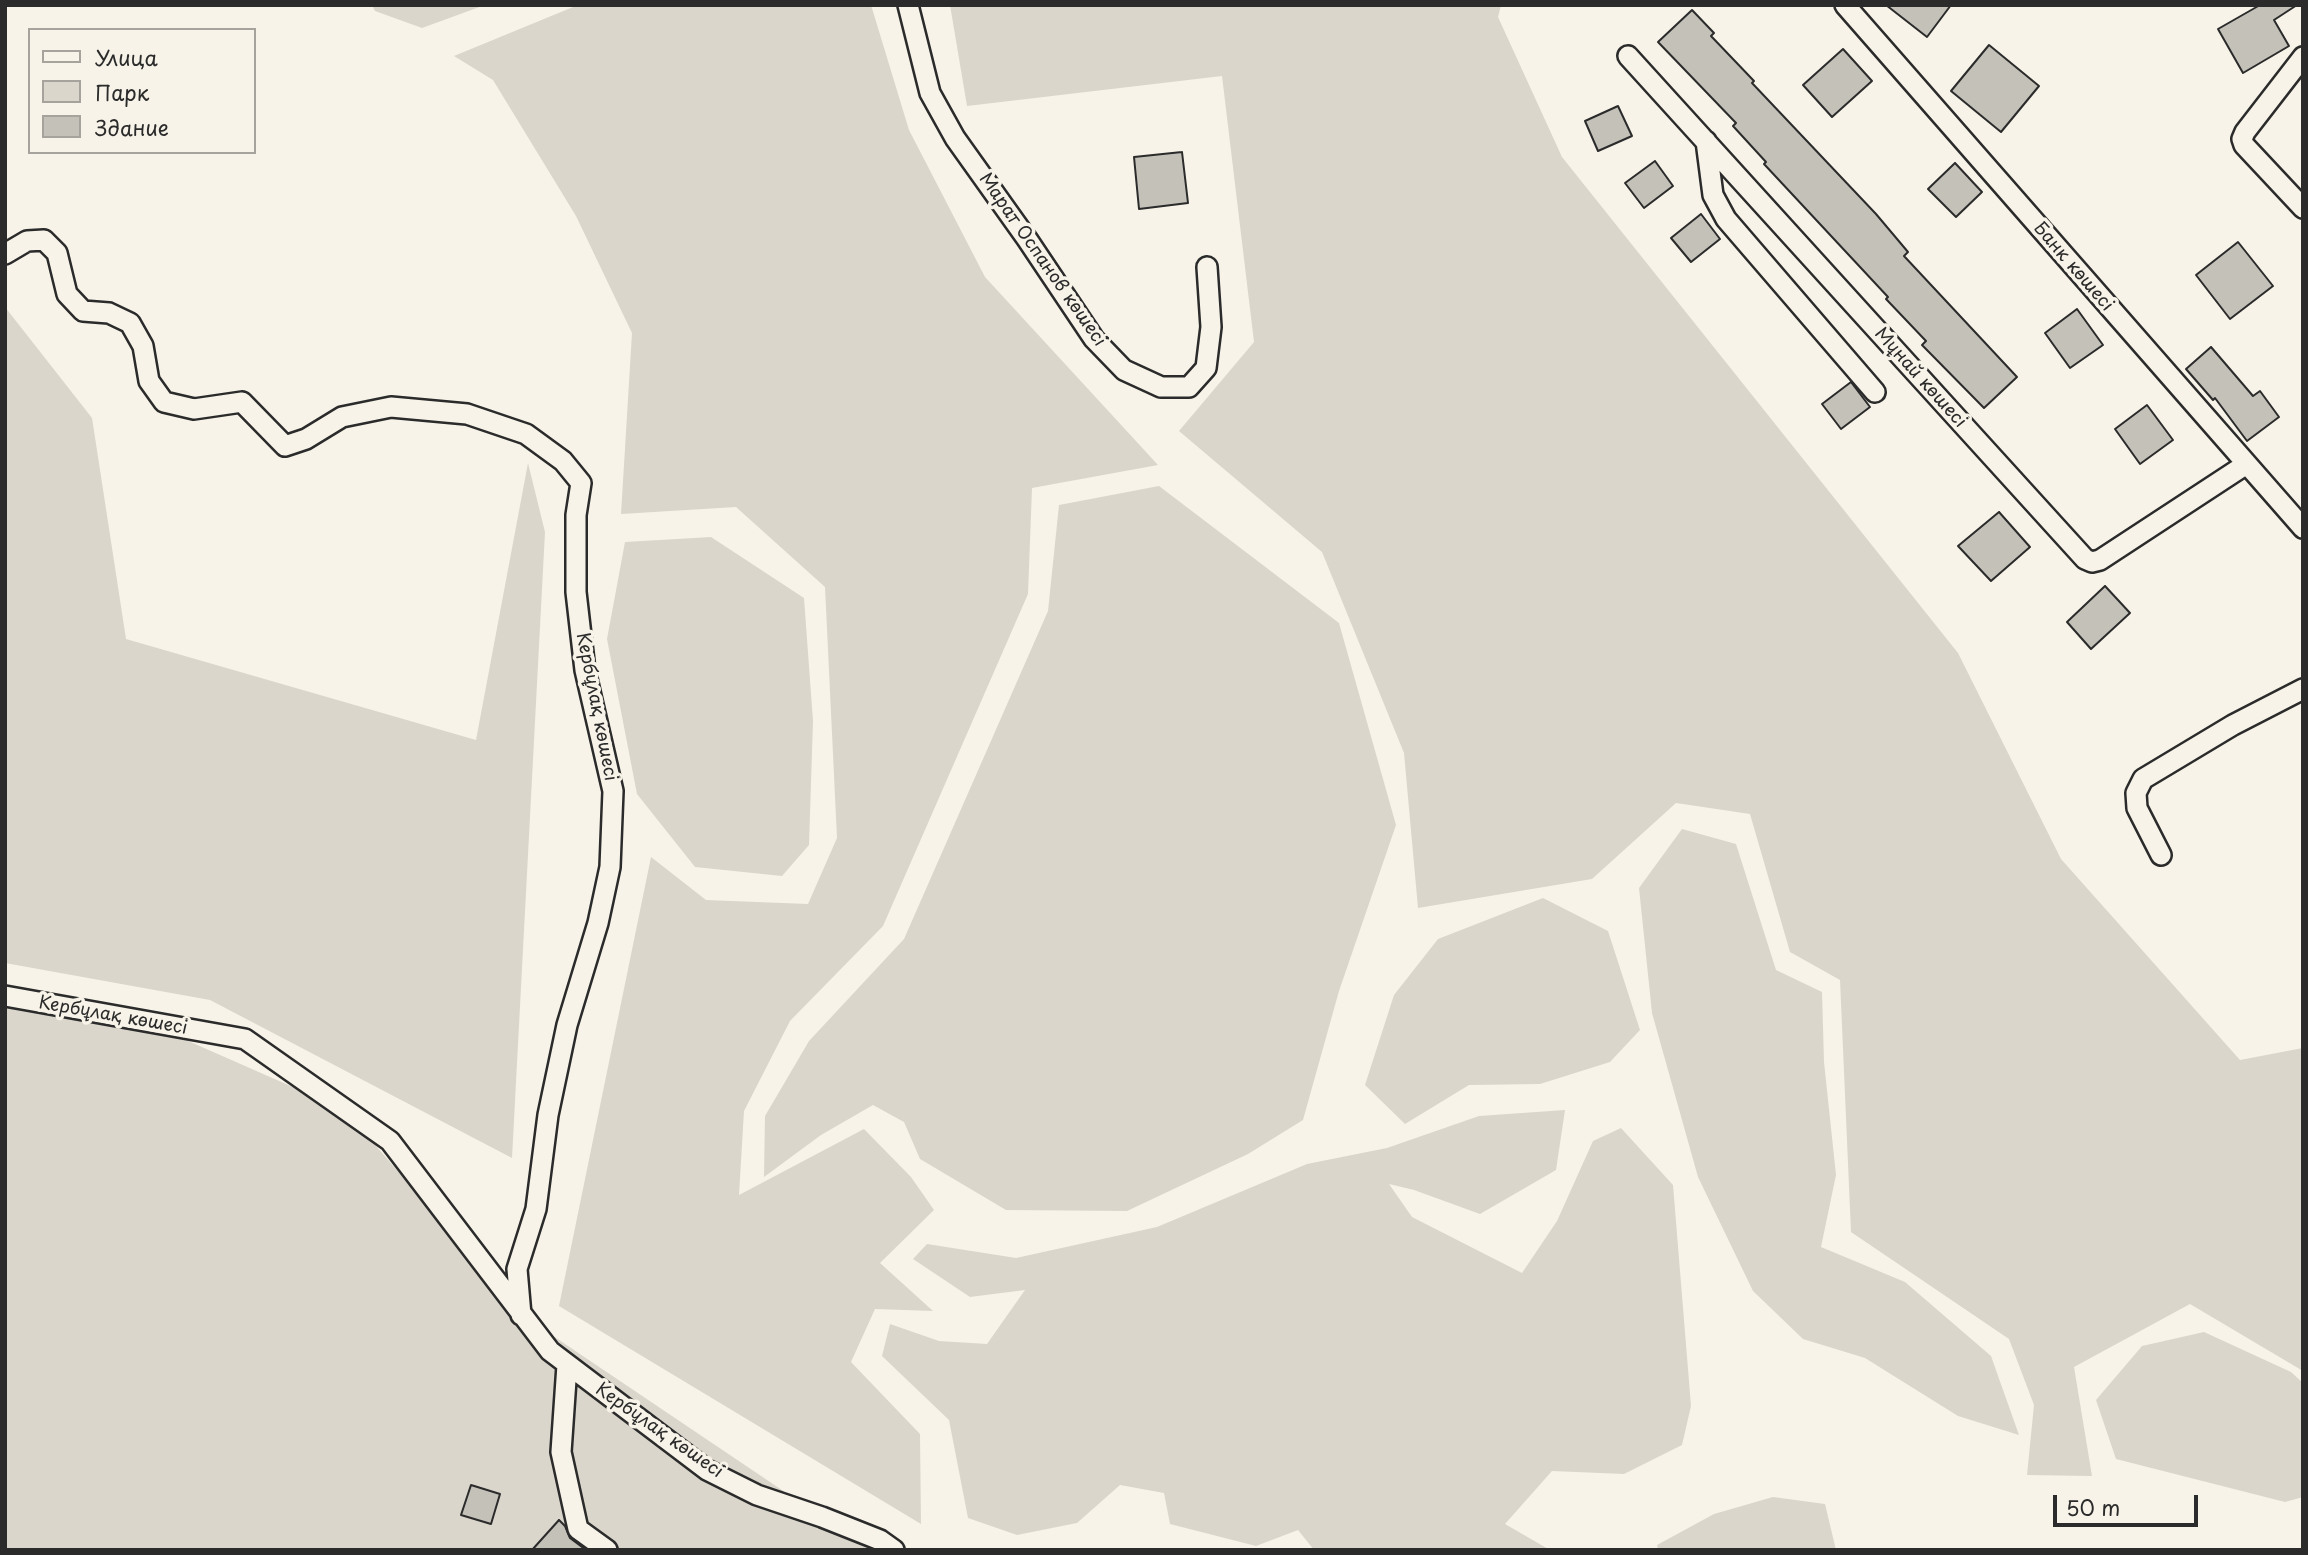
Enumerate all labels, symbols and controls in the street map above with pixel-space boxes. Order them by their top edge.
legend [28,28,256,154]
text: Улица [95,41,158,73]
text: Парк [95,76,149,108]
text: Здание [95,111,169,143]
street label: Марат Оспанов көшесі [974,169,1110,351]
street label: Банк көшесі [2028,218,2118,316]
street label: Мұнай көшесі [1869,323,1971,433]
street label: Кербұлақ көшесі [571,631,621,783]
street label: Кербұлақ көшесі [37,992,189,1040]
street label: Кербұлақ көшесі [591,1379,727,1483]
scale bar [2056,1482,2201,1526]
text: 50 m [2066,1491,2120,1523]

